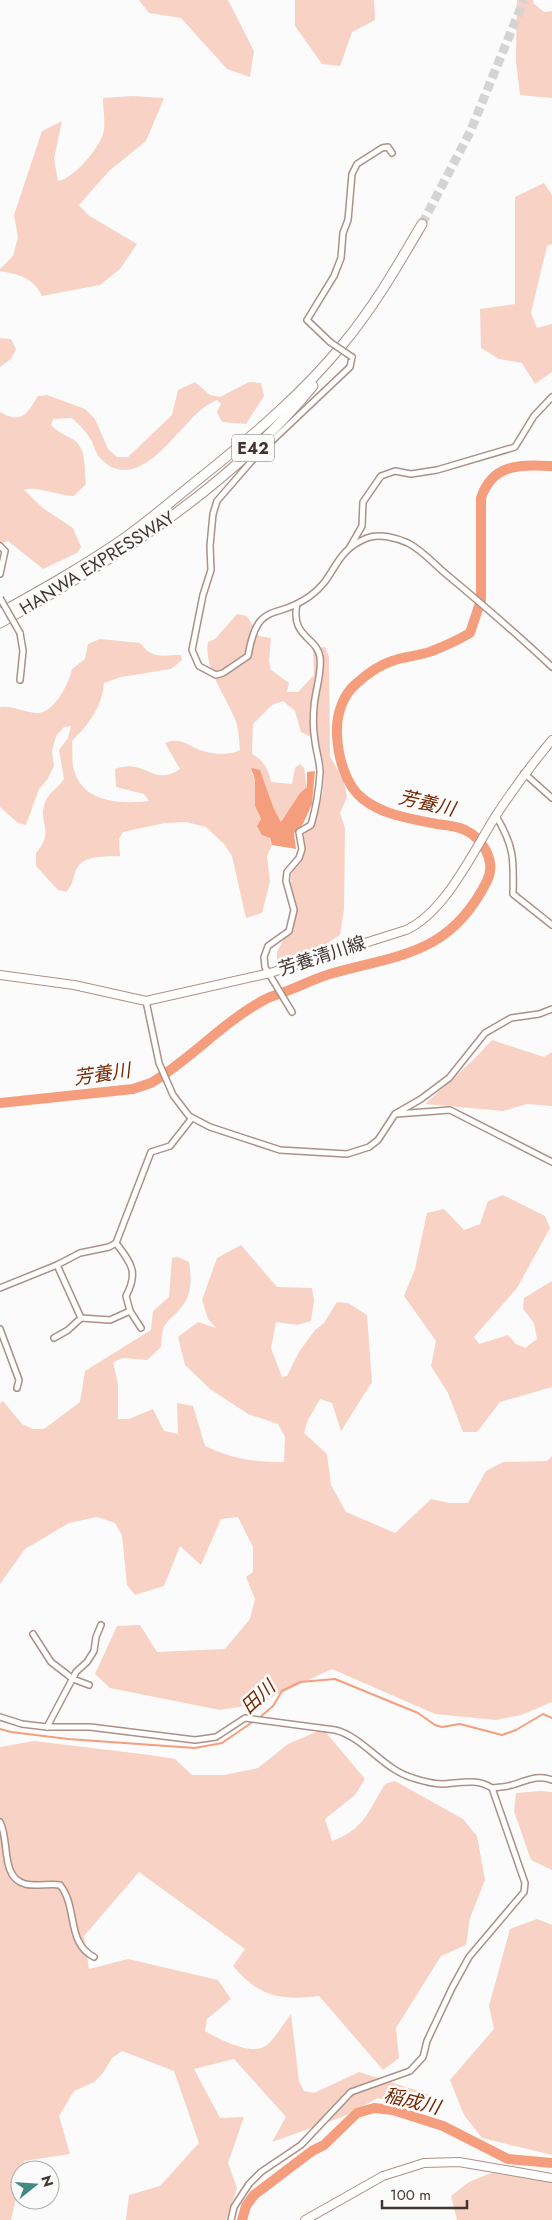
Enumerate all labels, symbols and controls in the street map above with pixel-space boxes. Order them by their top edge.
road number: E42 [232,434,274,462]
street label: HANWA EXPRESSWAY [15,504,180,621]
water label: 芳養川 [396,783,460,823]
street label: 芳養清川線 [275,930,369,982]
water label: 芳養川 [72,1056,134,1091]
water label: 田川 [235,1673,283,1720]
water label: 稲成川 [381,2081,445,2121]
north arrow [10,2160,60,2210]
text: N [36,2173,59,2189]
scale bar [382,2178,467,2210]
text: 100 m [390,2184,431,2206]

